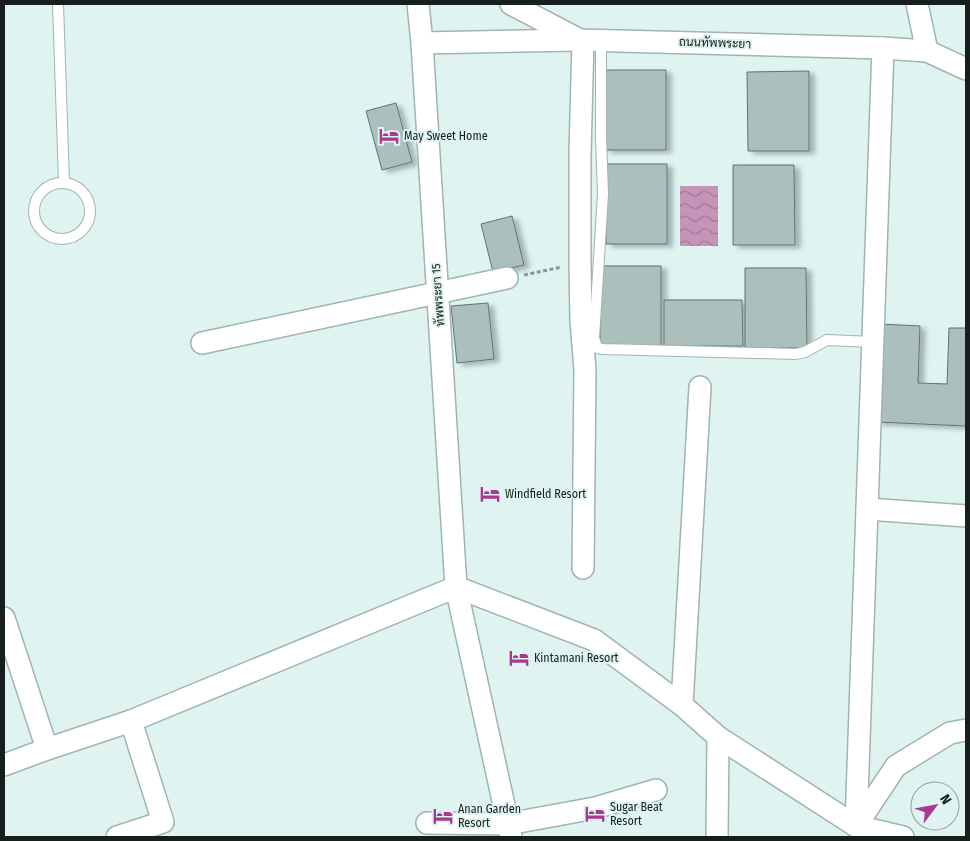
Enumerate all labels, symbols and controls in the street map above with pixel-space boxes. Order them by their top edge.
street label: ถนนทัพพระยา [679,35,751,51]
hotel icon: May Sweet Home [378,125,400,147]
place label: May Sweet Home [404,129,488,143]
street label: ทัพพระยา 15 [429,263,447,327]
hotel icon: Windfield Resort [479,483,501,505]
place label: Windfield Resort [505,487,586,501]
hotel icon: Kintamani Resort [508,647,530,669]
place label: Kintamani Resort [534,651,619,665]
north arrow [910,781,960,831]
text: N [936,791,955,807]
place label: Sugar Beat Resort [610,800,663,828]
place label: Anan Garden Resort [458,802,521,830]
hotel icon: Sugar Beat Resort [584,803,606,825]
hotel icon: Anan Garden Resort [432,805,454,827]

